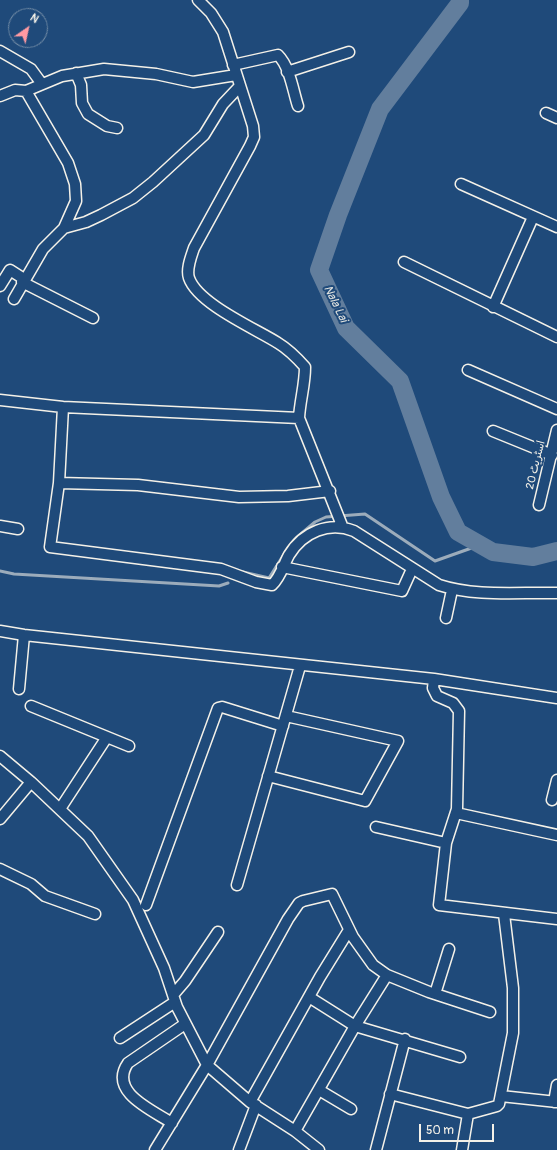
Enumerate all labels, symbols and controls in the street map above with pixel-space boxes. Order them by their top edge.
north arrow [8,8,48,48]
text: N [28,11,41,26]
water label: Nala Lai [320,283,350,325]
street label: اسٹریٹ 20 [524,439,548,491]
scale bar [421,1116,496,1142]
text: 50 m [426,1123,454,1138]

